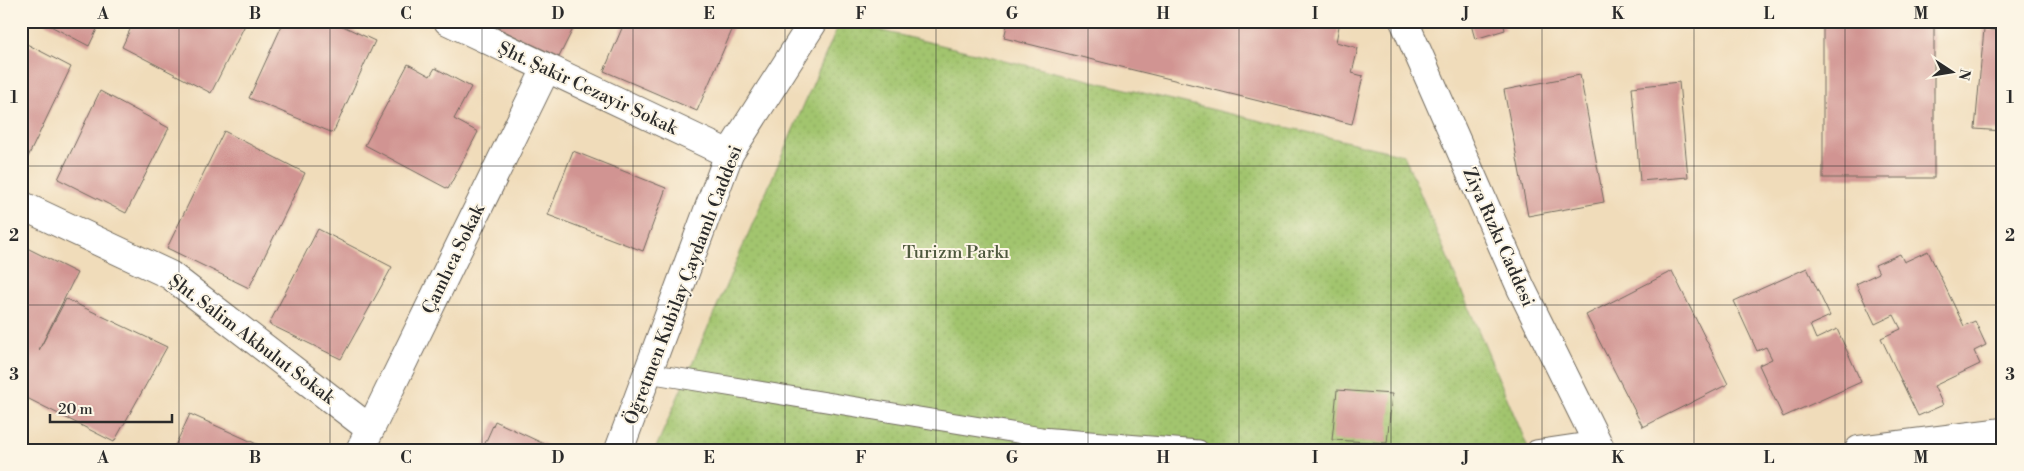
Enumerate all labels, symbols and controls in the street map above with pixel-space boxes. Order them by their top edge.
text: A [96,4,109,24]
text: B [249,4,261,24]
text: C [400,4,412,24]
text: D [552,4,565,24]
text: E [703,4,715,24]
text: F [855,4,867,24]
text: G [1006,4,1019,24]
text: H [1156,4,1170,24]
text: I [1312,4,1318,24]
text: J [1461,4,1469,24]
text: K [1612,4,1626,24]
text: L [1764,4,1775,24]
text: M [1914,4,1929,24]
street label: Şht. Şakir Cezayir Sokak [494,37,683,141]
north arrow [1926,48,1976,98]
text: N [1954,67,1974,82]
text: 1 [10,88,18,108]
text: 1 [2006,88,2014,108]
street label: Öğretmen Kubilay Çaydamlı Caddesi [619,142,748,428]
street label: Ziya Rızkı Caddesi [1458,164,1540,310]
street label: Çamlıca Sokak [417,199,491,318]
text: 2 [9,226,19,246]
text: 2 [2005,226,2015,246]
park label: Turizm Parkı [902,241,1010,264]
street label: Şht. Salim Akbulut Sokak [164,269,341,410]
text: 3 [9,365,19,385]
text: 3 [2005,365,2015,385]
scale bar [50,391,172,423]
text: 20 m [58,400,93,419]
text: A [96,448,109,468]
text: B [249,448,261,468]
text: C [400,448,412,468]
text: D [552,448,565,468]
text: E [703,448,715,468]
text: F [855,448,867,468]
text: G [1006,448,1019,468]
text: H [1156,448,1170,468]
text: I [1312,448,1318,468]
text: J [1461,448,1469,468]
text: K [1612,448,1626,468]
text: L [1764,448,1775,468]
text: M [1914,448,1929,468]

